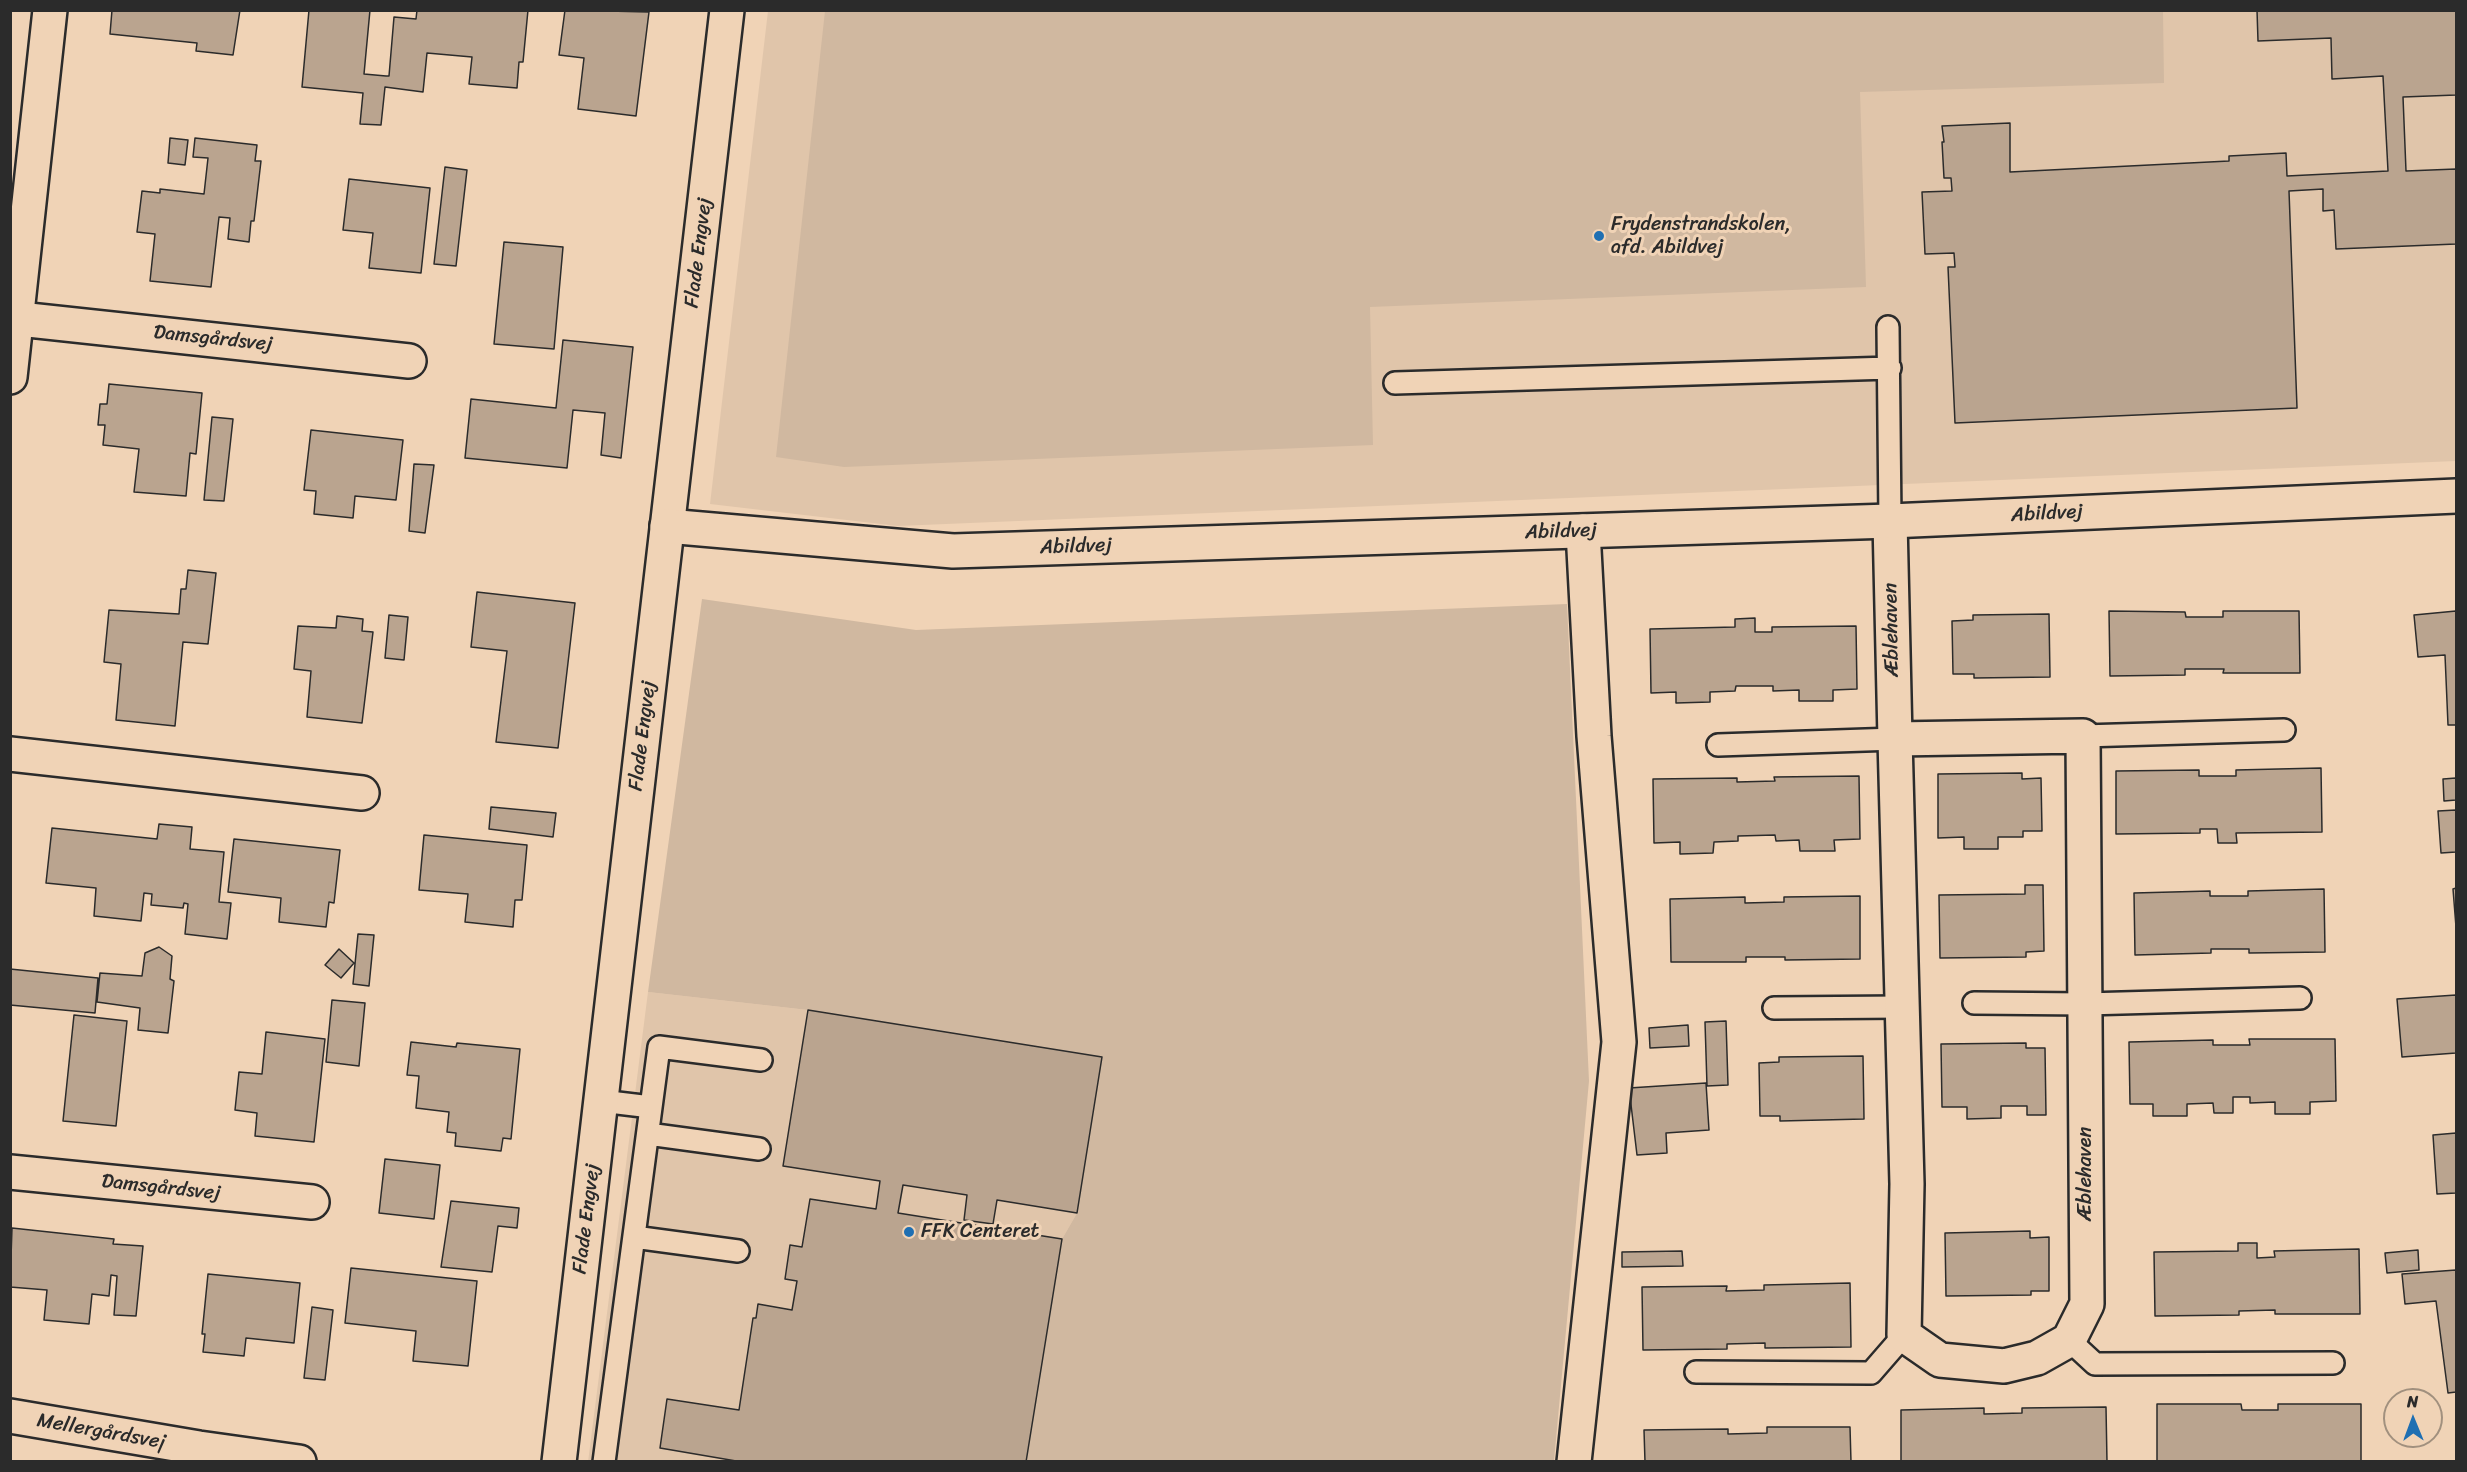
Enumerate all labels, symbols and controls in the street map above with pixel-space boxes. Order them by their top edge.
street label: Flade Engvej [680,197,718,309]
place label: Frydenstrandskolen, afd. Abildvej [1611,213,1791,260]
marker: Frydenstrandskolen, afd. Abildvej [1592,229,1606,243]
street label: Damsgårdsvej [152,321,274,357]
street label: Abildvej [2010,500,2084,528]
street label: Abildvej [1525,519,1597,545]
street label: Abildvej [1040,534,1112,560]
street label: Æblehaven [1879,583,1905,677]
street label: Flade Engvej [624,680,662,792]
street label: Æblehaven [2074,1127,2098,1221]
street label: Flade Engvej [568,1163,606,1275]
street label: Damsgårdsvej [100,1170,222,1206]
place label: FFK Centeret [921,1220,1039,1244]
marker: FFK Centeret [902,1225,916,1239]
text: N [2407,1387,2419,1416]
north arrow [2383,1388,2443,1448]
street label: Mellergårdsvej [35,1409,167,1455]

